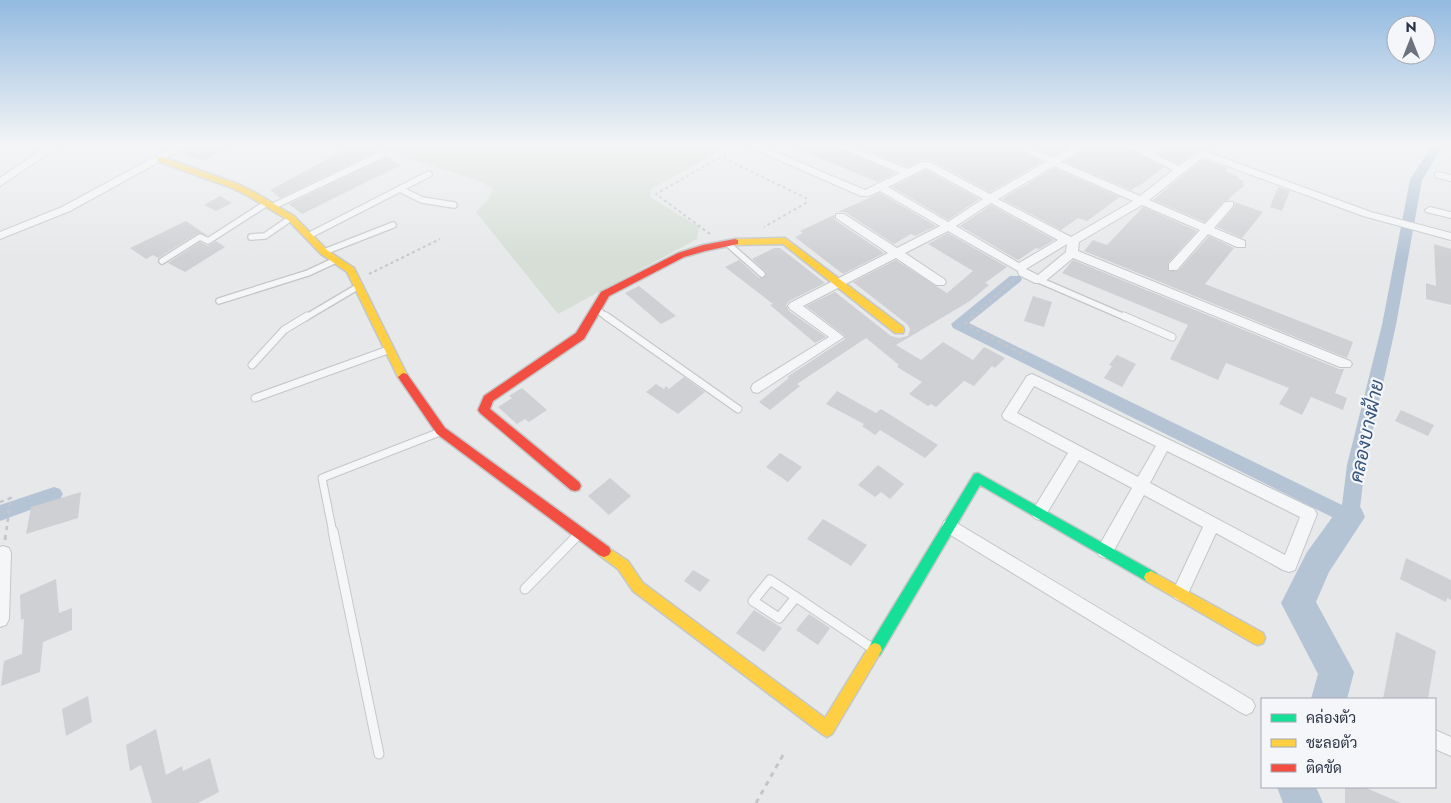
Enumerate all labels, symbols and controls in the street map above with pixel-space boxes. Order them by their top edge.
north arrow [1386,15,1436,65]
text: N [1405,17,1417,37]
water label: คลองบางฝ้าย [1342,377,1391,485]
legend [1261,698,1436,788]
text: คล่องตัว [1306,707,1356,729]
text: ชะลอตัว [1306,732,1357,754]
text: ติดขัด [1306,757,1342,779]

